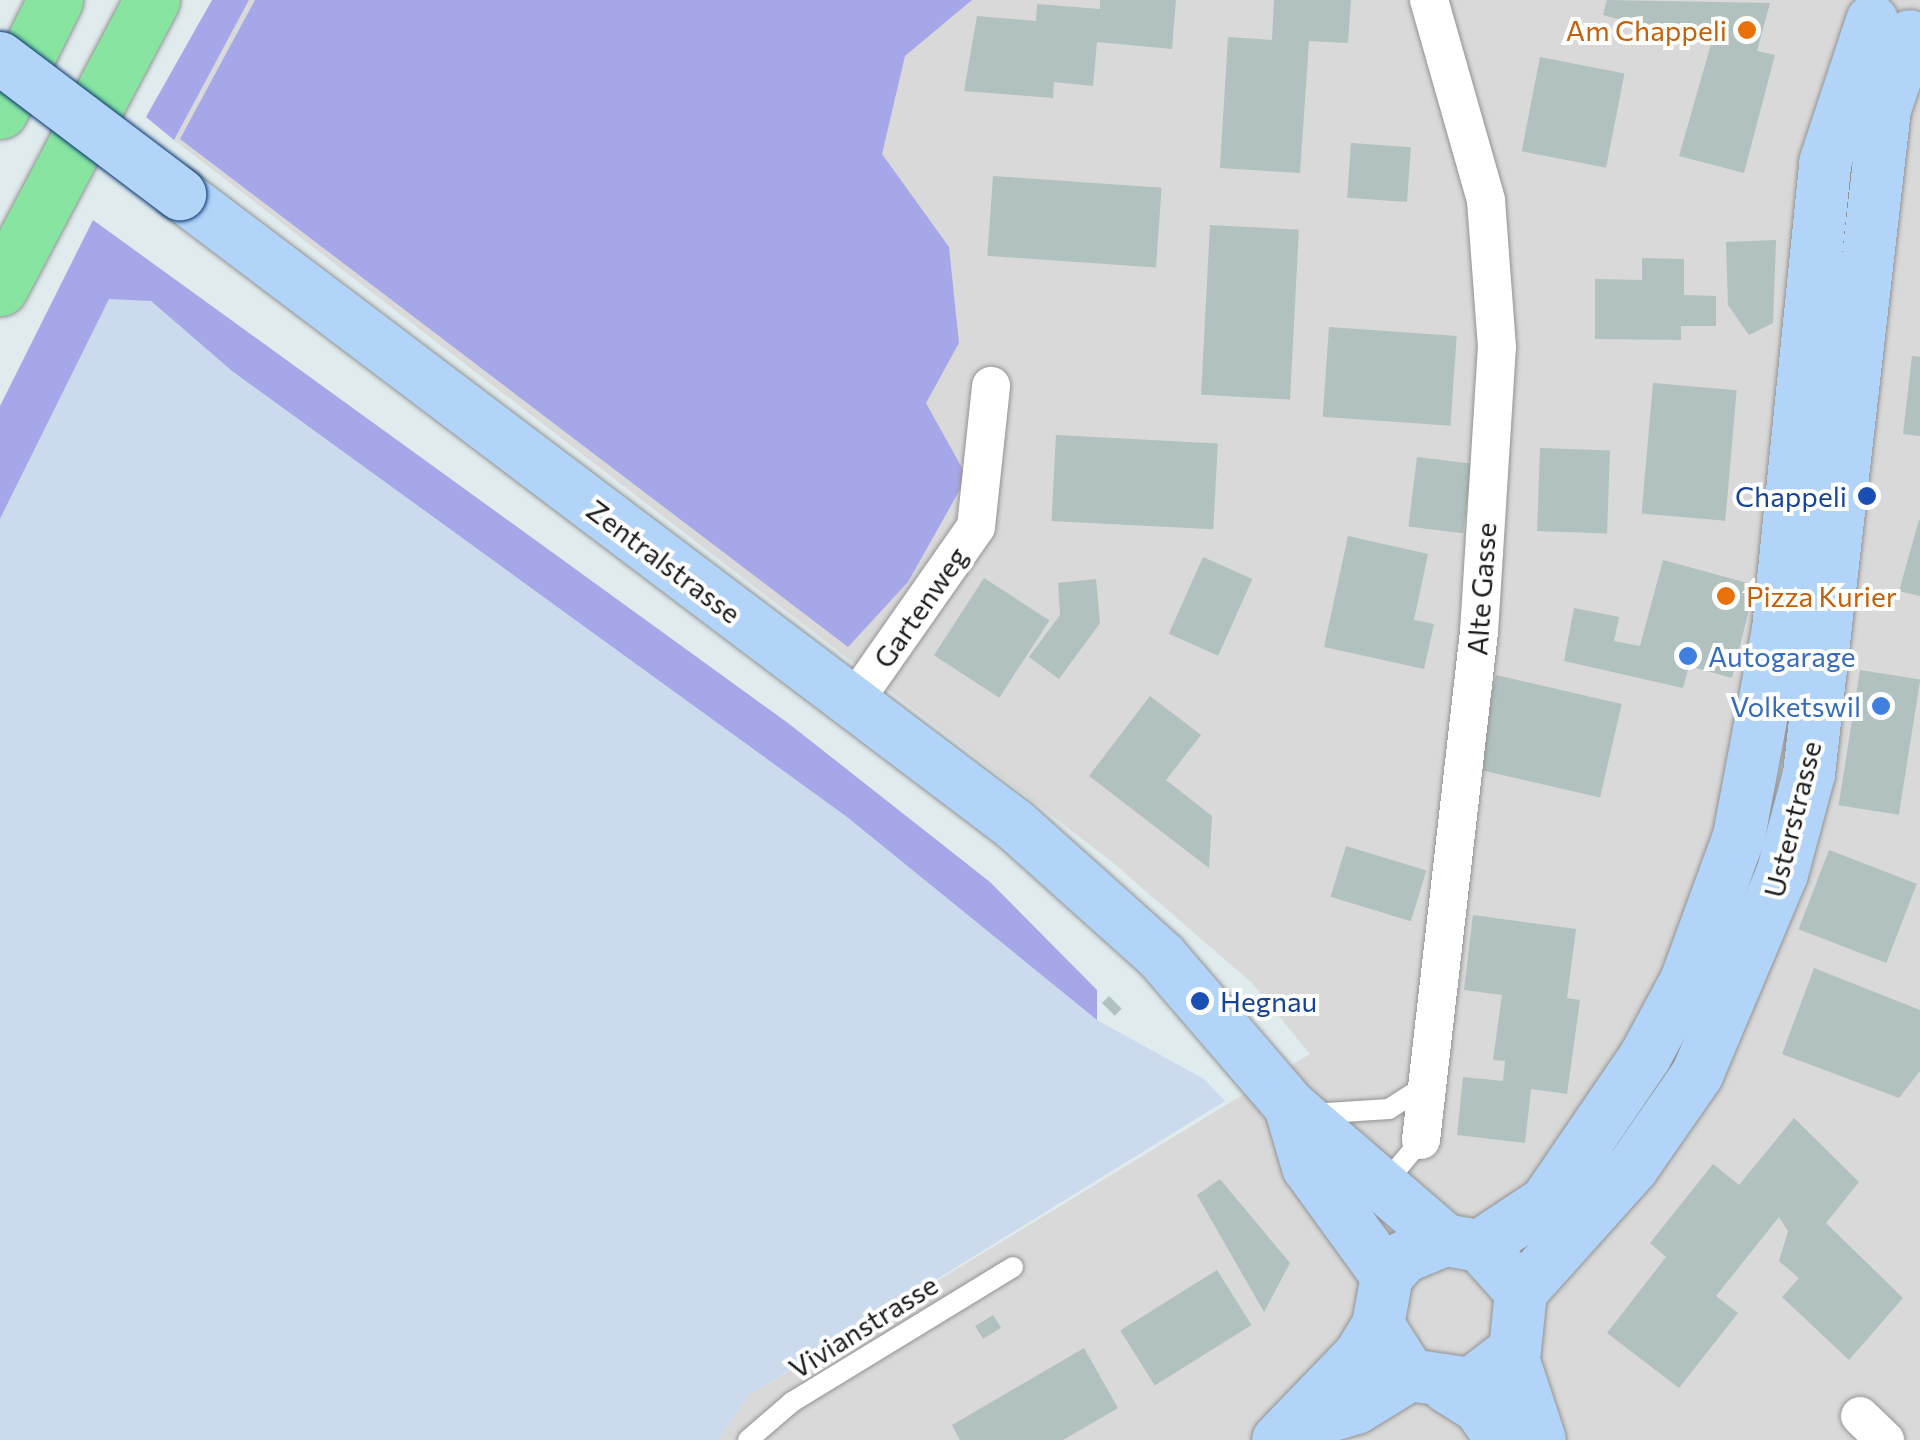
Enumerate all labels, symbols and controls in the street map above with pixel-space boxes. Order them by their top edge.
place label: Am Chappeli [1566,13,1727,47]
marker: Am Chappeli [1736,19,1758,41]
place label: Chappeli [1735,479,1847,513]
marker: Chappeli [1856,485,1878,507]
street label: Zentralstrasse [581,492,747,630]
street label: Alte Gasse [1460,521,1502,657]
street label: Gartenweg [866,540,974,674]
place label: Pizza Kurier [1746,579,1897,613]
marker: Pizza Kurier [1715,585,1737,607]
place label: Autogarage [1708,639,1856,673]
marker: Autogarage [1677,645,1699,667]
place label: Volketswil [1730,689,1861,723]
marker: Volketswil [1870,695,1892,717]
street label: Usterstrasse [1756,737,1828,901]
place label: Hegnau [1220,984,1317,1018]
marker: Hegnau [1189,990,1211,1012]
street label: Vivianstrasse [783,1267,943,1385]

